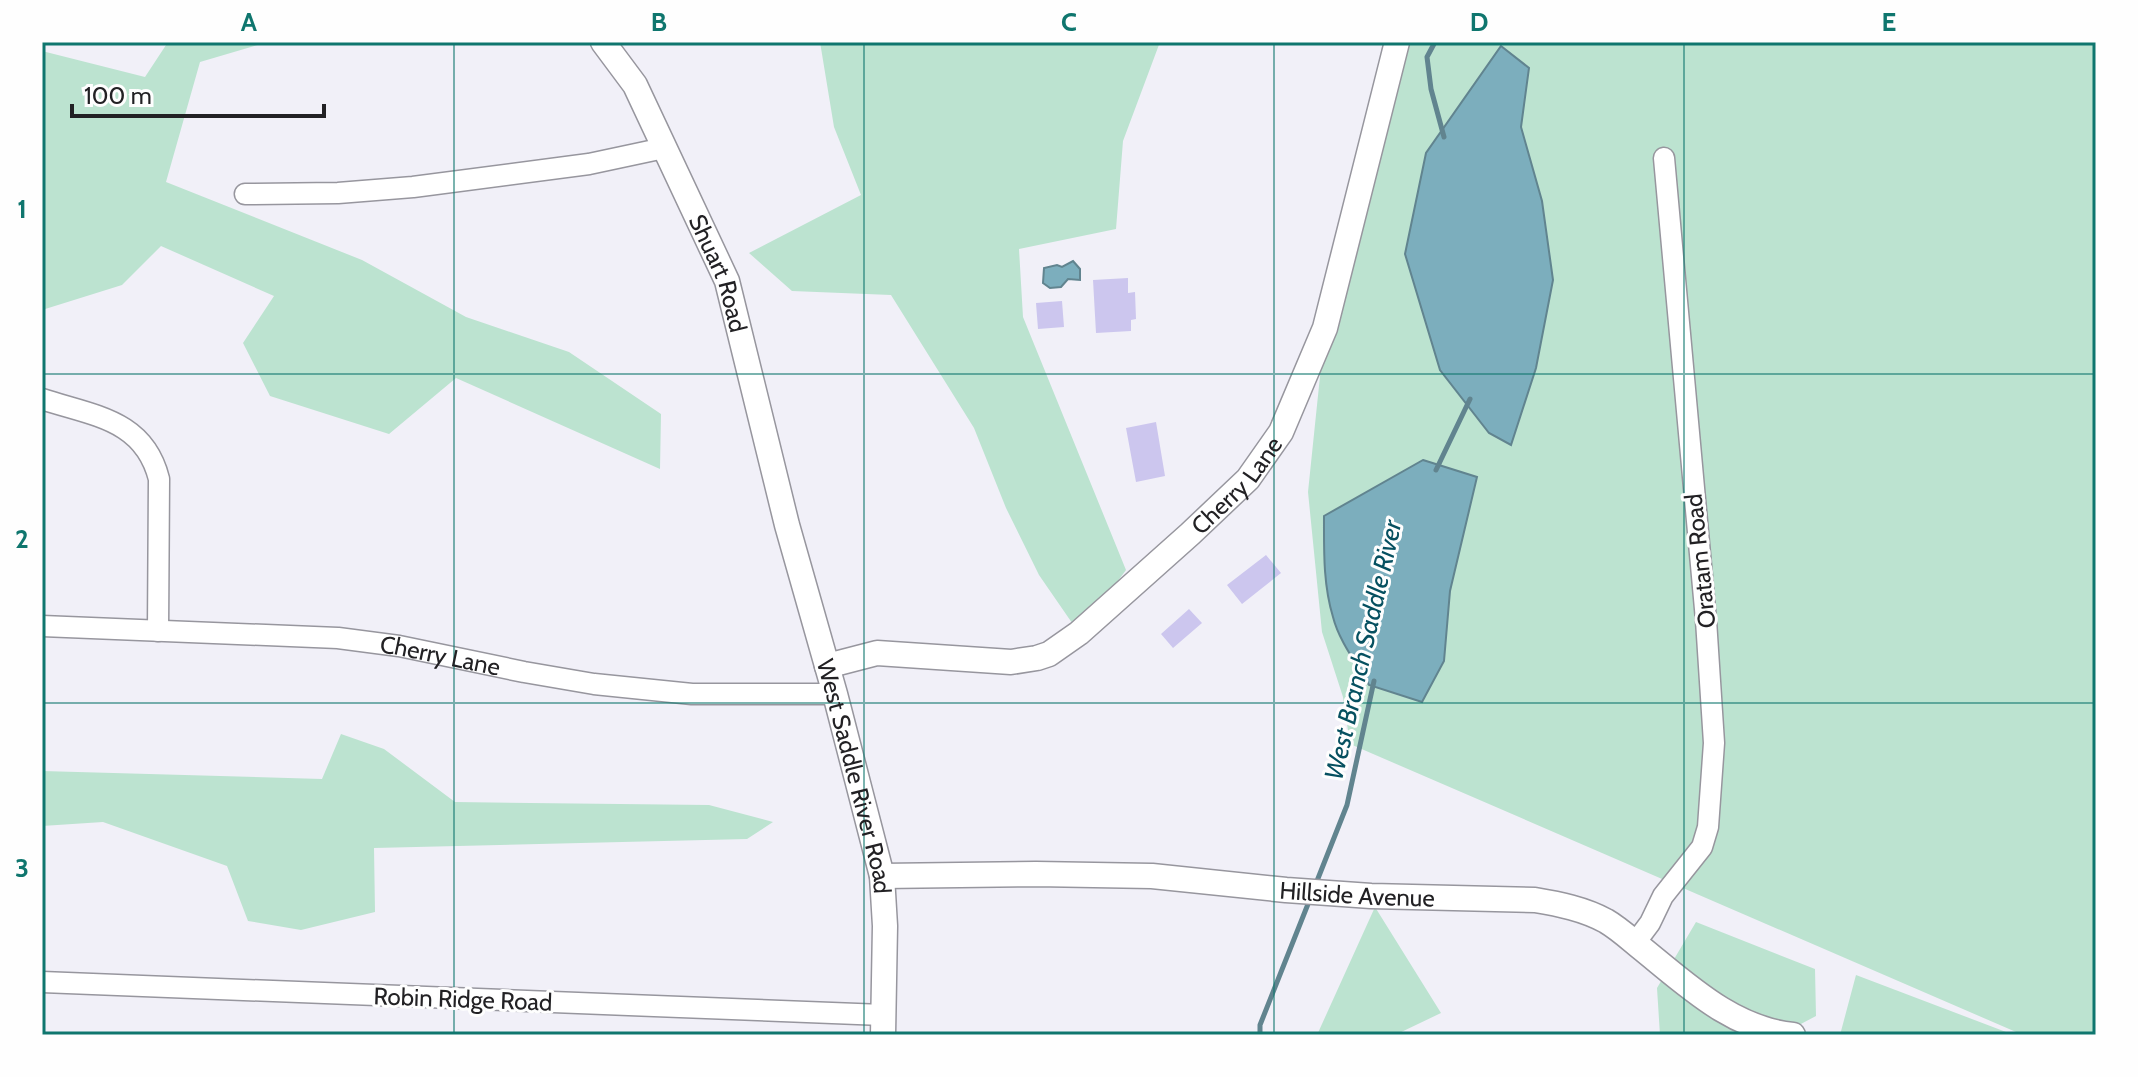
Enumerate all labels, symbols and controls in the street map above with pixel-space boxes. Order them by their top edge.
text: A [241,6,258,38]
text: B [651,6,667,38]
text: C [1061,6,1077,38]
text: D [1470,6,1488,38]
text: E [1882,6,1896,38]
scale bar [72,68,324,118]
text: 100 m [84,81,152,110]
text: 1 [17,193,27,225]
street label: Shuart Road [683,209,753,335]
street label: Cherry Lane [1185,431,1288,540]
street label: Oratam Road [1679,492,1721,630]
water label: West Branch Saddle River [1318,516,1409,783]
text: 2 [15,523,29,555]
street label: Cherry Lane [378,629,503,681]
street label: West Saddle River Road [811,656,898,894]
text: 3 [15,852,29,884]
street label: Hillside Avenue [1279,875,1435,912]
street label: Robin Ridge Road [373,981,553,1017]

